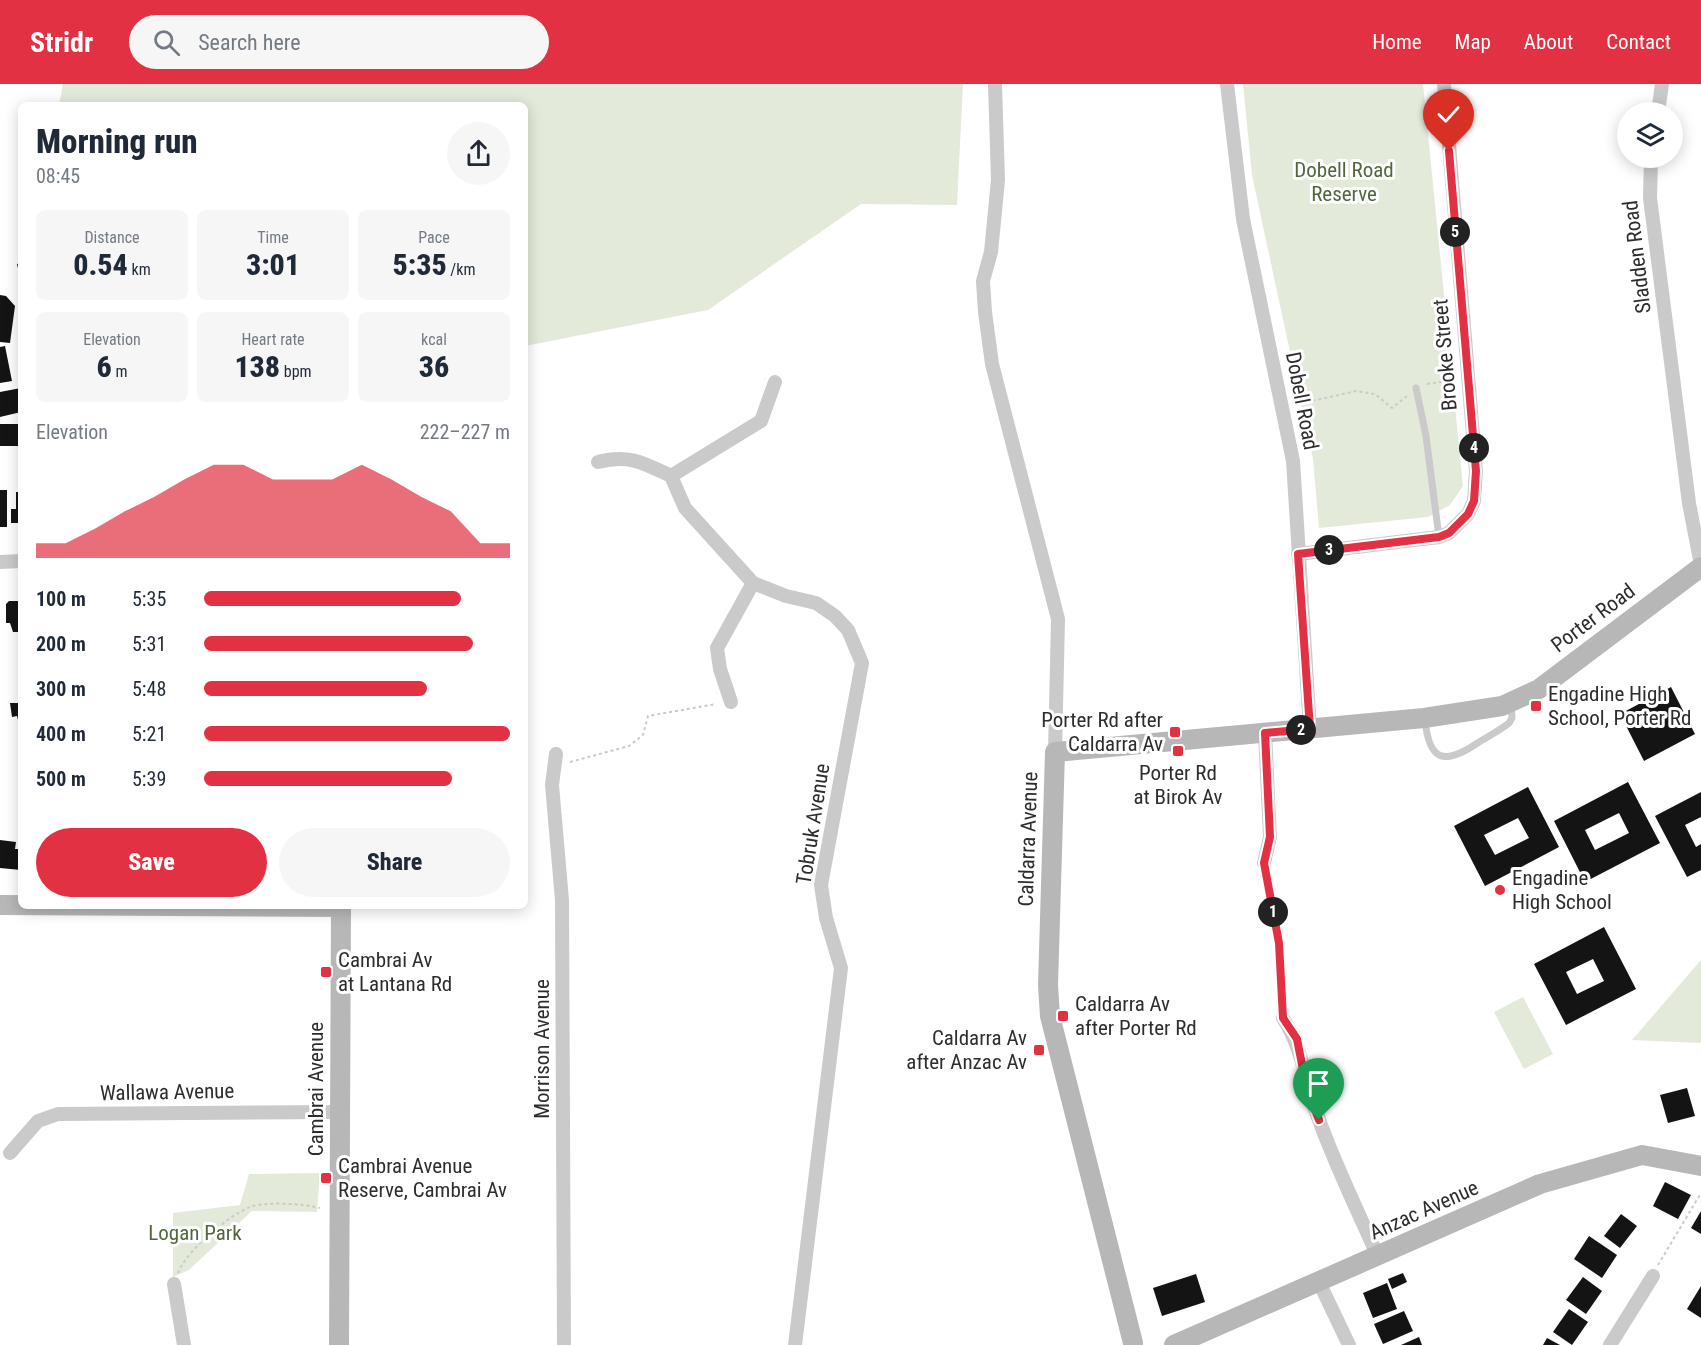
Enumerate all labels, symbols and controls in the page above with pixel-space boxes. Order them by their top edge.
search box [129,15,549,69]
text: Stridr [30,26,93,59]
icon: search [150,26,183,59]
text: Search here [198,30,301,55]
text: Home [1372,30,1422,54]
text: Map [1455,30,1491,54]
text: About [1524,30,1573,54]
text: Contact [1606,30,1671,54]
pin [1423,89,1474,151]
icon: check [1432,98,1465,131]
map controls [1617,102,1683,168]
button: layers [1617,102,1683,168]
text: Morning run [36,122,198,161]
button: share [447,122,510,185]
park label: Dobell Road Reserve [1294,158,1394,206]
text: 08:45 [36,164,80,188]
street label: Sladden Road [1618,199,1656,315]
pin: 5 [1440,217,1470,247]
text: 5 [1451,222,1459,241]
text: Distance [84,228,140,247]
text: Time [257,228,289,247]
text: Pace [418,228,450,247]
text: 0.54 [73,247,128,282]
text: 3:01 [246,247,300,282]
text: 5:35 [392,247,447,282]
text: km [128,260,151,279]
text: /km [447,260,476,279]
street label: Brooke Street [1428,298,1462,412]
text: Elevation [83,330,141,349]
text: Heart rate [241,330,305,349]
text: kcal [421,330,447,349]
text: 6 [97,349,112,384]
text: 138 [234,349,280,384]
text: 36 [419,349,449,384]
street label: Dobell Road [1281,350,1323,452]
text: m [112,362,127,381]
text: bpm [280,362,312,381]
text: Elevation [36,420,108,444]
text: 222–227 m [420,420,510,444]
pin: 4 [1459,433,1489,463]
text: 4 [1470,438,1478,457]
pin: 3 [1314,535,1344,565]
text: 3 [1325,540,1333,559]
street label: Porter Road [1546,579,1640,657]
text: 100 m [36,587,86,611]
text: 5:35 [132,587,166,611]
text: 200 m [36,632,86,656]
text: 5:31 [132,632,166,656]
text: 300 m [36,677,86,701]
text: 5:48 [132,677,166,701]
place label: Engadine High School, Porter Rd [1548,682,1691,730]
marker: Engadine High School, Porter Rd [1529,699,1543,713]
place label: Porter Rd after Caldarra Av [1041,708,1163,756]
pin: 2 [1286,715,1316,745]
text: 2 [1297,720,1305,739]
text: 400 m [36,722,86,746]
text: 5:21 [132,722,166,746]
marker: Porter Rd after Caldarra Av [1168,725,1182,739]
marker: Porter Rd at Birok Av [1171,744,1185,758]
place label: Porter Rd at Birok Av [1134,761,1222,809]
street label: Tobruk Avenue [792,762,834,886]
text: 500 m [36,767,86,791]
text: 5:39 [132,767,166,791]
street label: Caldarra Avenue [1014,771,1042,907]
button: Save [36,828,267,897]
button: Share [279,828,510,897]
place label: Engadine High School [1512,866,1612,914]
marker: Engadine High School [1493,883,1507,897]
pin: 1 [1258,897,1288,927]
text: 1 [1269,902,1277,921]
place label: Cambrai Av at Lantana Rd [338,948,452,996]
marker: Cambrai Av at Lantana Rd [319,965,333,979]
street label: Morrison Avenue [530,979,554,1119]
place label: Caldarra Av after Porter Rd [1075,992,1197,1040]
marker: Caldarra Av after Porter Rd [1056,1009,1070,1023]
street label: Cambrai Avenue [304,1022,328,1156]
place label: Caldarra Av after Anzac Av [906,1026,1027,1074]
marker: Caldarra Av after Anzac Av [1032,1043,1046,1057]
pin [1293,1058,1344,1120]
icon: arrive [1302,1067,1335,1100]
street label: Wallawa Avenue [100,1079,235,1105]
place label: Cambrai Avenue Reserve, Cambrai Av [338,1154,507,1202]
marker: Cambrai Avenue Reserve, Cambrai Av [319,1171,333,1185]
street label: Anzac Avenue [1366,1175,1482,1245]
park label: Logan Park [148,1221,242,1245]

